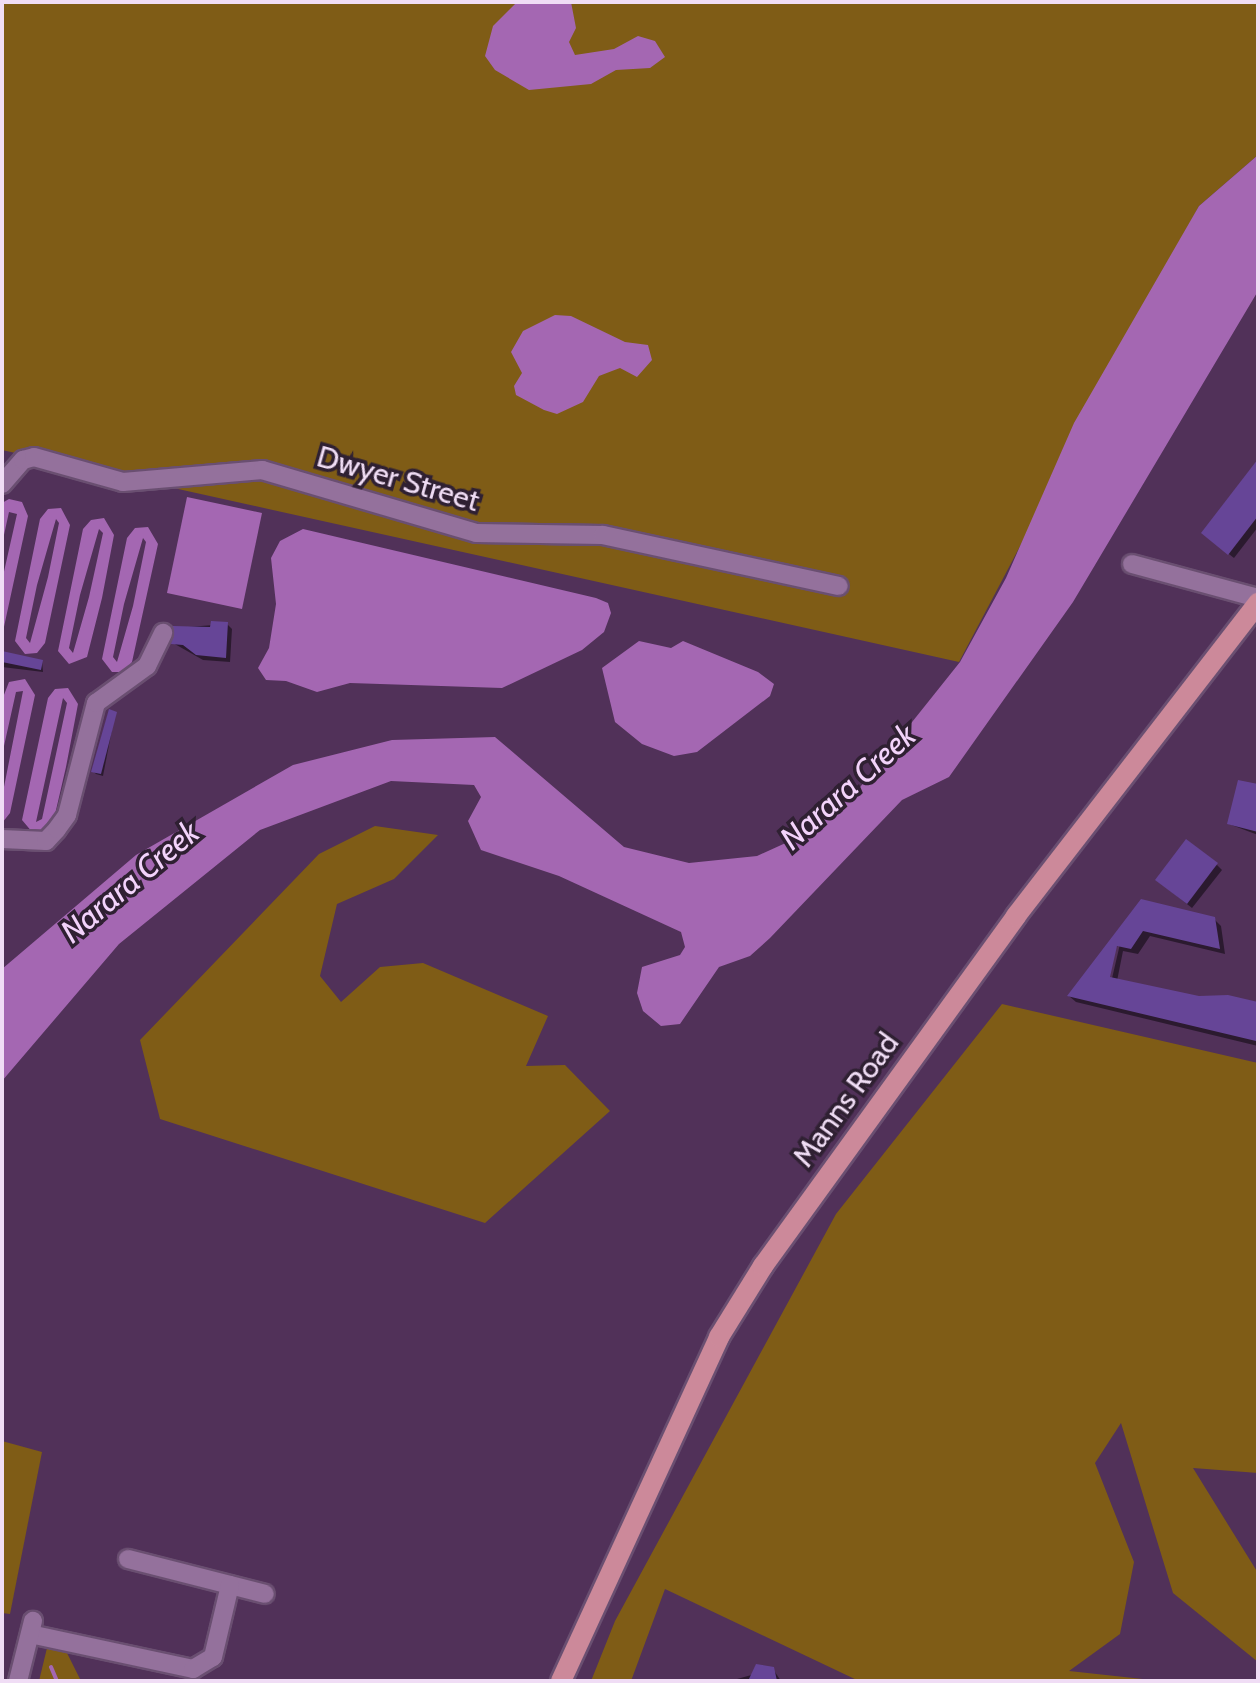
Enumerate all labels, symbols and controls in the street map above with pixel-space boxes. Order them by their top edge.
street label: Dwyer Street [313,439,483,519]
water label: Narara Creek [772,716,924,858]
water label: Narara Creek [53,813,207,951]
street label: Manns Road [785,1026,907,1174]

